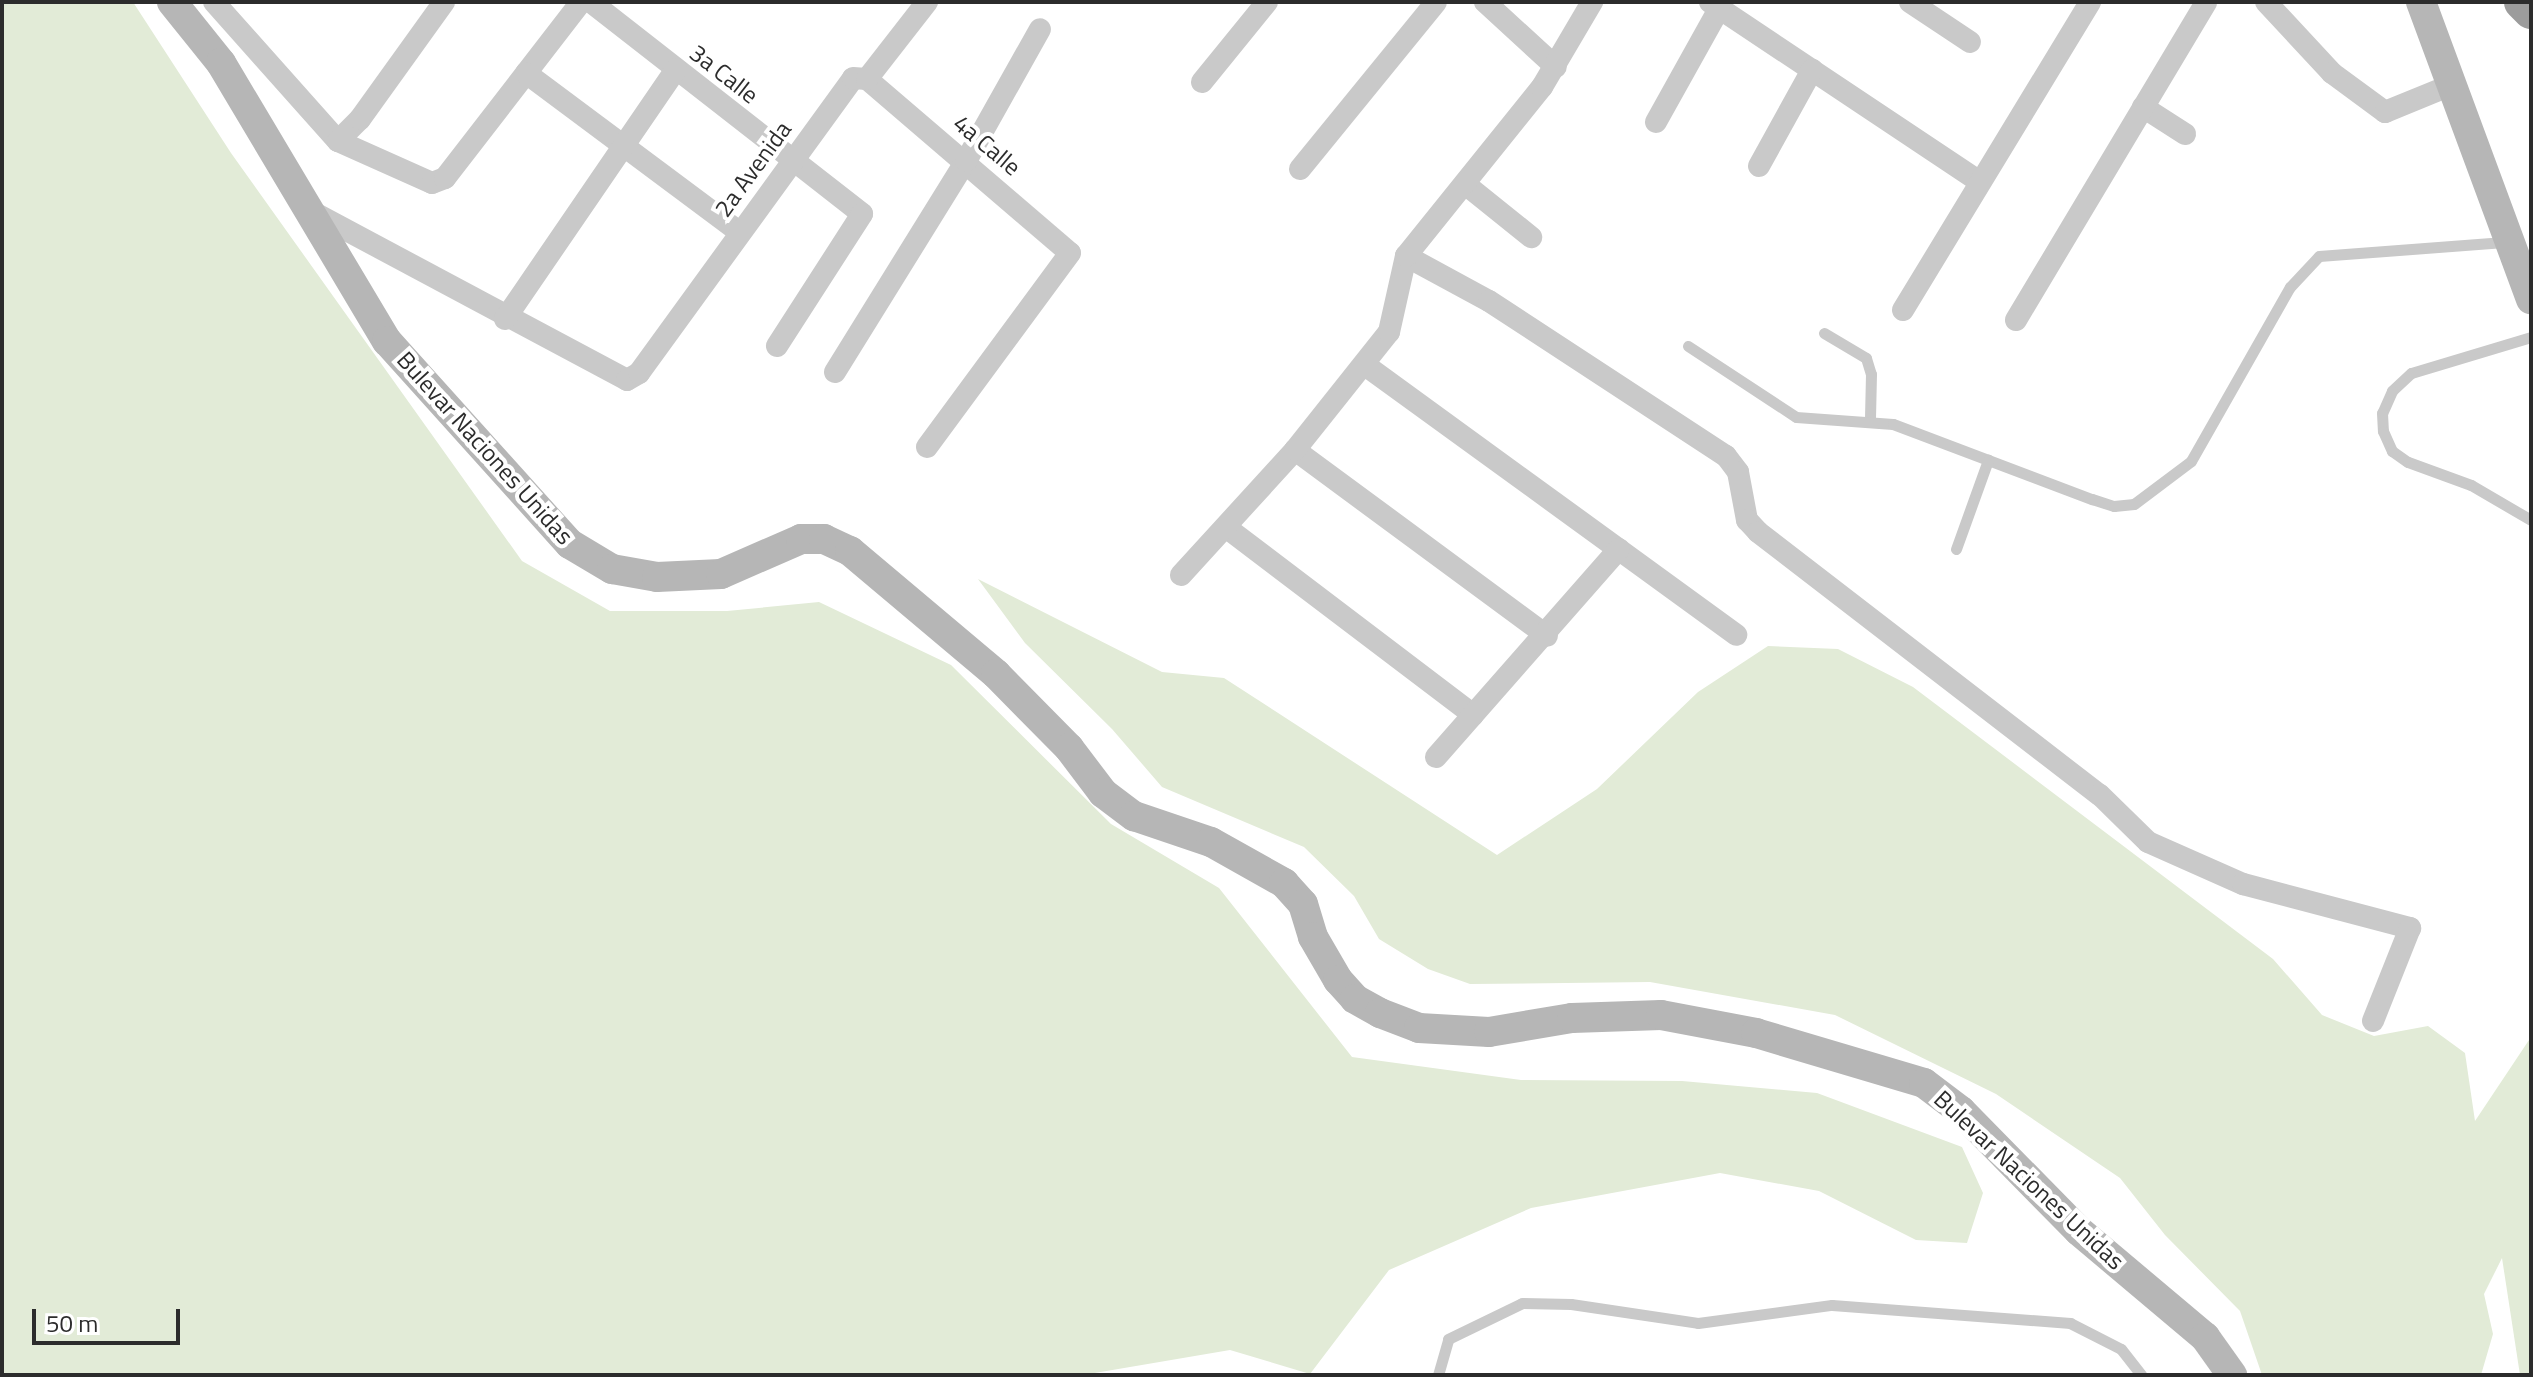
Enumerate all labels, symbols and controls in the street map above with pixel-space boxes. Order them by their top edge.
street label: 3a Calle [684,38,764,110]
street label: 4a Calle [947,109,1027,181]
street label: 2a Avenida [709,116,797,222]
street label: Bulevar Naciones Unidas [391,346,579,550]
street label: Bulevar Naciones Unidas [1928,1084,2130,1276]
scale bar [36,1293,184,1343]
text: 50 m [46,1305,98,1341]

